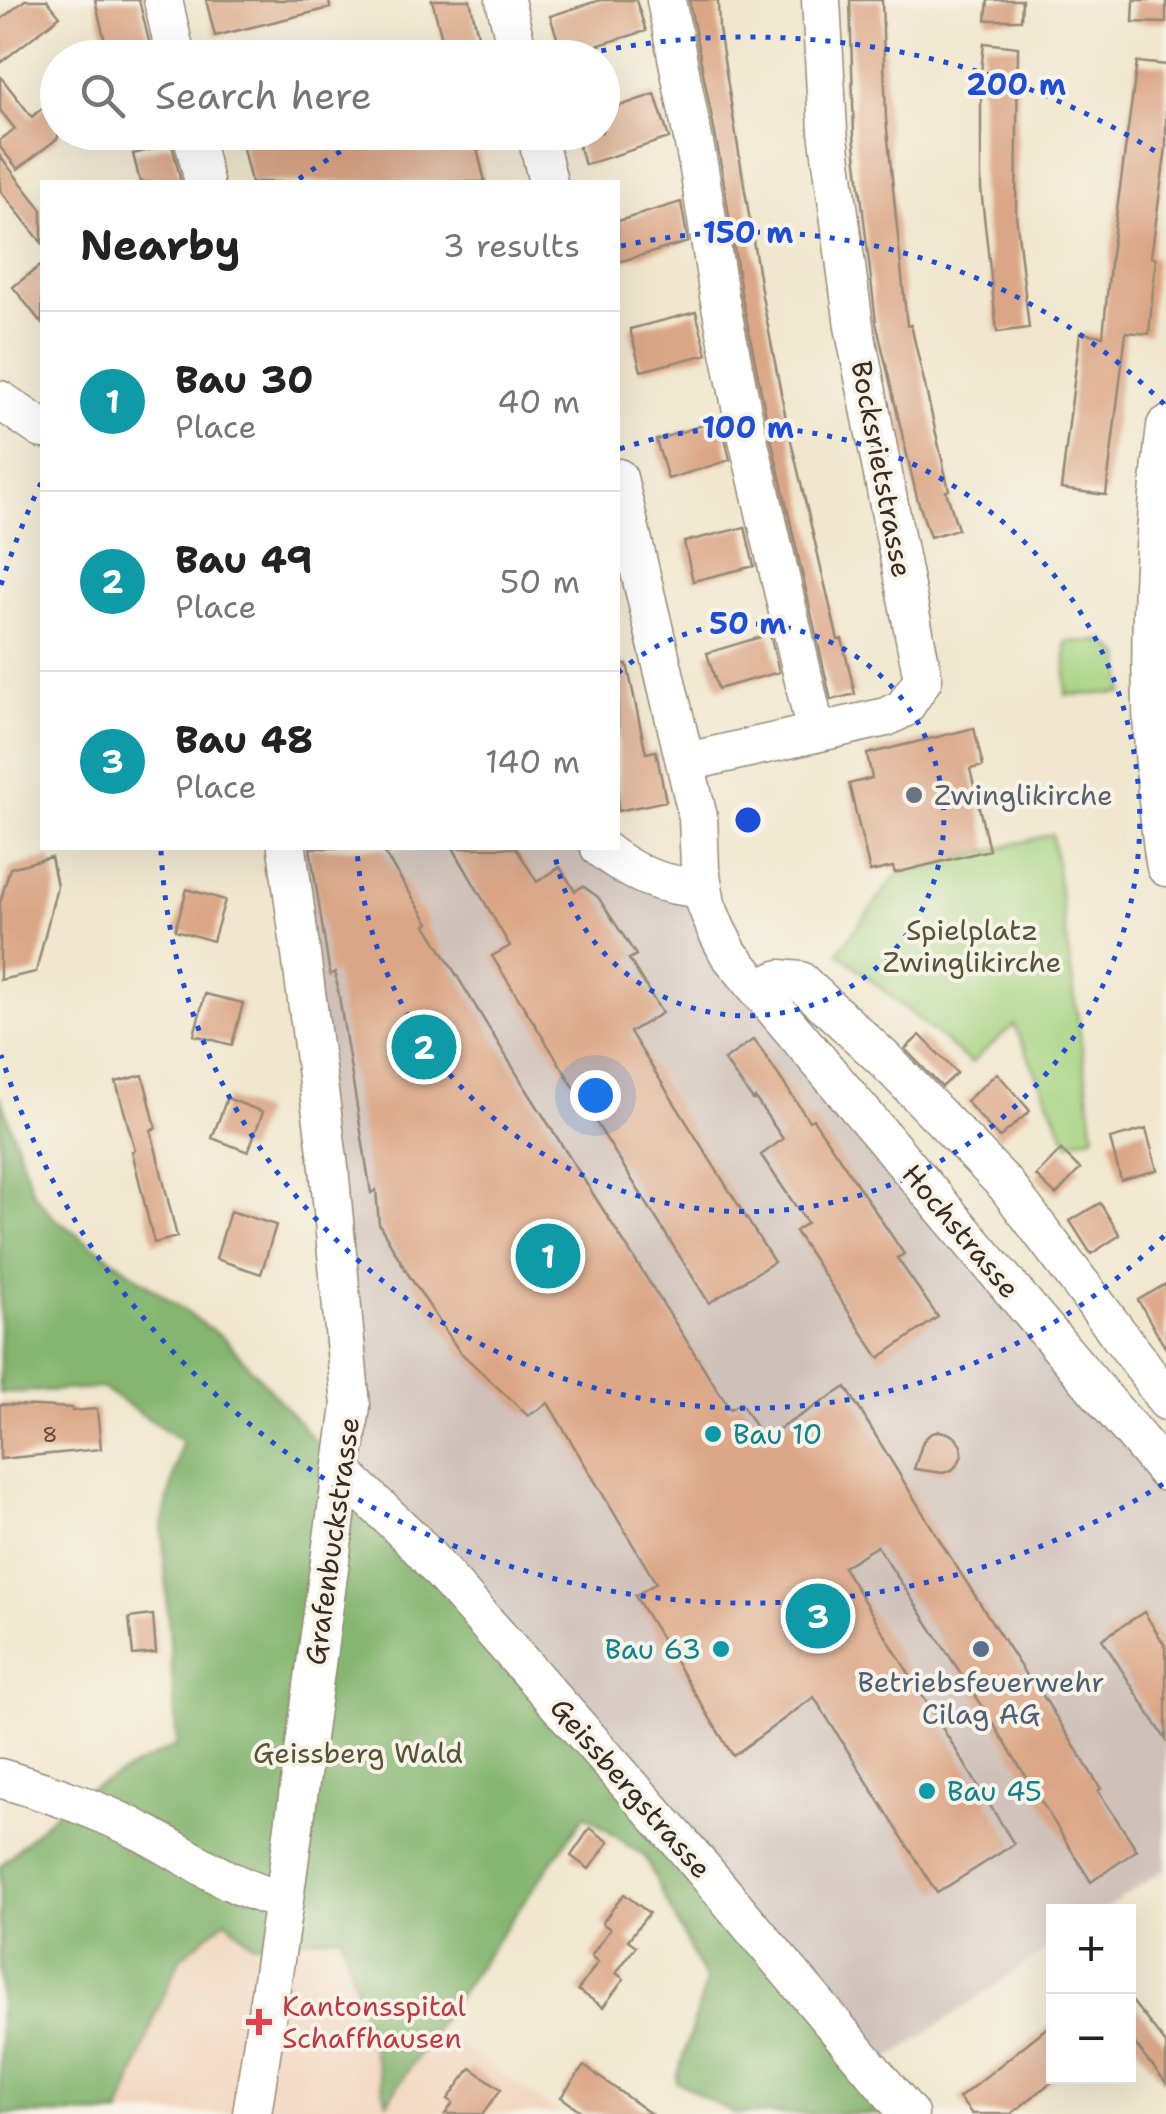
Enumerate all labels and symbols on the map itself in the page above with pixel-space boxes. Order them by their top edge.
text: 200 m [966,64,1066,105]
text: 150 m [703,212,793,253]
street label: Bocksrietstrasse [842,358,922,580]
text: 100 m [702,407,794,448]
text: 50 m [709,603,787,644]
place label: Zwinglikirche [934,776,1113,814]
marker: Zwinglikirche [903,784,925,806]
centre of rings [730,802,766,838]
park label: Spielplatz Zwinglikirche [883,911,1061,981]
pin: 2 [392,1010,456,1084]
your location [570,1070,621,1121]
street label: Hochstrasse [894,1156,1028,1306]
pin: 1 [516,1218,580,1294]
street label: Grafenbuckstrasse [296,1415,368,1667]
place label: Bau 10 [733,1415,822,1453]
house number: 8 [42,1420,58,1449]
marker: Bau 10 [702,1423,724,1445]
pin: 3 [786,1578,850,1654]
place label: Bau 63 [605,1630,701,1668]
marker: Bau 63 [710,1638,732,1660]
marker: Betriebsfeuerwehr Cilag AG [970,1638,992,1660]
place label: Betriebsfeuerwehr Cilag AG [857,1663,1105,1733]
street label: Geissbergstrasse [542,1690,720,1886]
park label: Geissberg Wald [253,1734,463,1772]
place label: Bau 45 [947,1772,1042,1810]
marker: Bau 45 [916,1780,938,1802]
place label: Kantonsspital Schaffhausen [282,1987,467,2057]
marker: Kantonsspital Schaffhausen [246,2009,272,2035]

